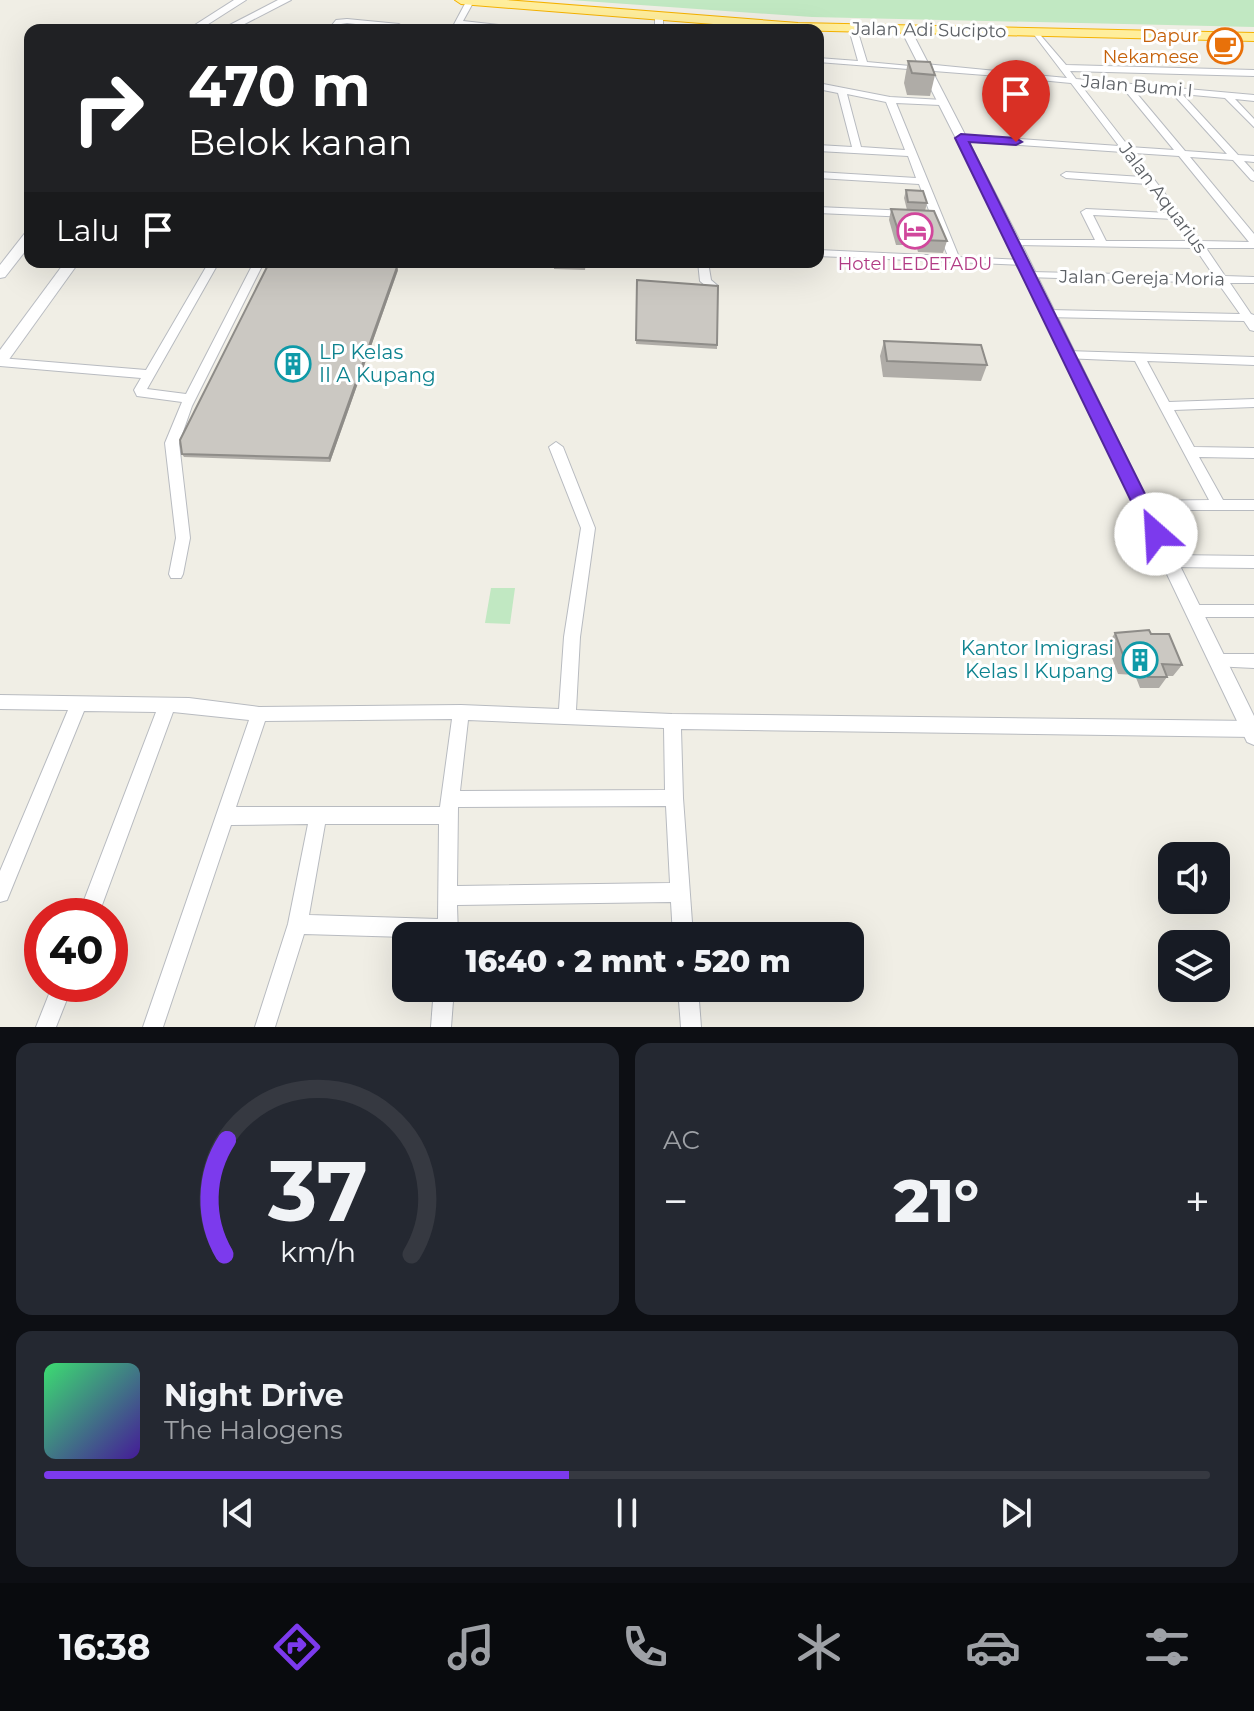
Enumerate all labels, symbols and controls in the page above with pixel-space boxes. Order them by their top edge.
street label: Jalan Adi Sucipto [850,18,1007,42]
place label: Dapur Nekamese [1103,25,1199,68]
cafe icon: Dapur Nekamese [1206,27,1244,65]
text: 470 m [188,52,370,120]
icon: right [56,56,160,160]
pin [982,60,1050,142]
street label: Jalan Bumi I [1079,70,1194,102]
icon: arrive [994,72,1038,116]
text: Belok kanan [188,120,412,164]
street label: Jalan Aquarius [1114,138,1212,258]
icon: arrive [136,208,180,252]
text: Lalu [56,212,120,249]
hotel icon: Hotel LEDETADU [896,212,934,250]
place label: Hotel LEDETADU [838,253,992,275]
street label: Jalan Gereja Moria [1058,266,1225,290]
place label: LP Kelas II A Kupang [319,340,436,387]
building icon: LP Kelas II A Kupang [274,345,312,383]
position arrow [1114,492,1198,576]
place label: Kantor Imigrasi Kelas I Kupang [961,636,1114,683]
building icon: Kantor Imigrasi Kelas I Kupang [1121,641,1159,679]
map controls [1158,842,1230,1002]
button: sound [1158,842,1230,914]
speed limit sign: 40 [24,898,128,1002]
button: layers [1158,930,1230,1002]
text: 16:40 · 2 mnt · 520 m [466,943,790,980]
text: AC [663,1124,700,1156]
text: 37 [266,1140,368,1242]
text: 21° [894,1164,979,1237]
text: − [663,1174,688,1228]
text: + [1185,1174,1210,1228]
text: km/h [279,1234,356,1269]
text: Night Drive [164,1377,344,1414]
text: The Halogens [164,1414,343,1446]
icon: previous [216,1491,260,1535]
icon: pause [605,1491,649,1535]
icon: next [994,1491,1038,1535]
icon: directions [269,1619,325,1675]
icon: music [443,1619,499,1675]
icon: phone [617,1619,673,1675]
icon: climate [791,1619,847,1675]
icon: car [965,1619,1021,1675]
icon: filters [1139,1619,1195,1675]
text: 16:38 [59,1625,151,1669]

